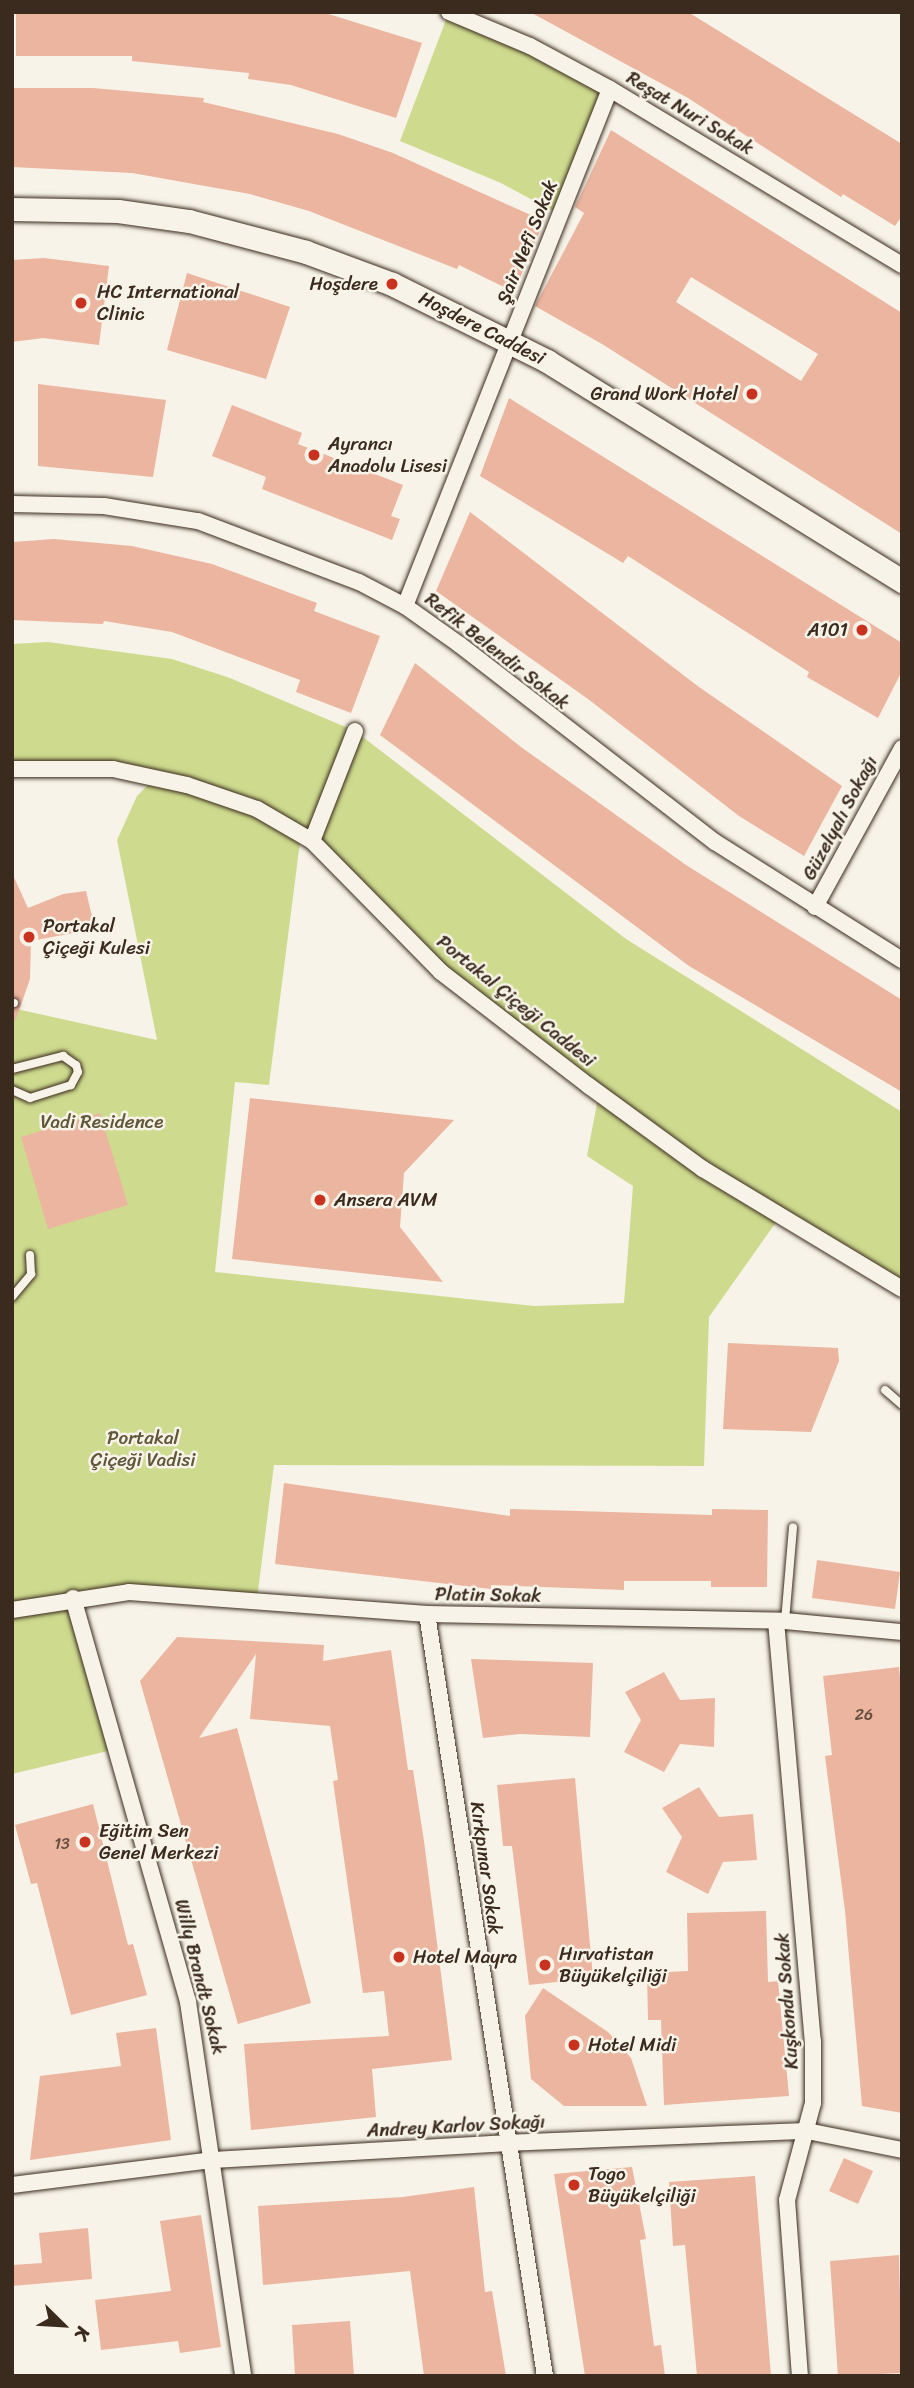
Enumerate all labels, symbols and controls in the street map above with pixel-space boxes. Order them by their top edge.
street label: Reşat Nuri Sokak [622,66,758,160]
street label: Şair Nefi Sokak [492,176,562,308]
place label: Hoşdere [309,273,378,295]
marker: Hoşdere [384,276,400,292]
place label: HC International Clinic [97,281,239,325]
street label: Hoşdere Caddesi [415,287,549,369]
marker: HC International Clinic [71,293,91,313]
place label: Grand Work Hotel [590,383,738,405]
marker: Grand Work Hotel [744,386,760,402]
place label: Ayrancı Anadolu Lisesi [328,433,447,477]
marker: Ayrancı Anadolu Lisesi [306,447,322,463]
street label: Refik Belendir Sokak [420,588,574,714]
place label: A101 [807,619,848,641]
marker: A101 [854,622,870,638]
street label: Güzelyalı Sokağı [798,752,882,884]
place label: Portakal Çiçeği Kulesi [43,915,150,959]
marker: Portakal Çiçeği Kulesi [21,929,37,945]
street label: Portakal Çiçeği Caddesi [432,930,600,1072]
park label: Vadi Residence [40,1111,164,1133]
place label: Ansera AVM [334,1189,437,1211]
marker: Ansera AVM [312,1192,328,1208]
park label: Portakal Çiçeği Vadisi [91,1427,195,1471]
street label: Platin Sokak [435,1583,541,1607]
house number: 26 [855,1705,873,1725]
street label: Kırkpınar Sokak [465,1800,507,1936]
place label: Eğitim Sen Genel Merkezi [99,1820,218,1864]
house number: 13 [54,1834,70,1854]
marker: Eğitim Sen Genel Merkezi [77,1834,93,1850]
street label: Willy Brandt Sokak [170,1897,230,2057]
street label: Kuşkondu Sokak [771,1932,803,2070]
place label: Hırvatistan Büyükelçiliği [559,1943,667,1987]
place label: Hotel Mayra [413,1946,517,1968]
marker: Hotel Mayra [391,1949,407,1965]
marker: Hırvatistan Büyükelçiliği [537,1957,553,1973]
place label: Hotel Midi [588,2034,676,2056]
marker: Hotel Midi [566,2037,582,2053]
street label: Andrey Karlov Sokağı [366,2110,546,2142]
place label: Togo Büyükelçiliği [588,2163,696,2207]
marker: Togo Büyükelçiliği [566,2177,582,2193]
north arrow [28,2290,98,2360]
text: K [65,2322,100,2346]

